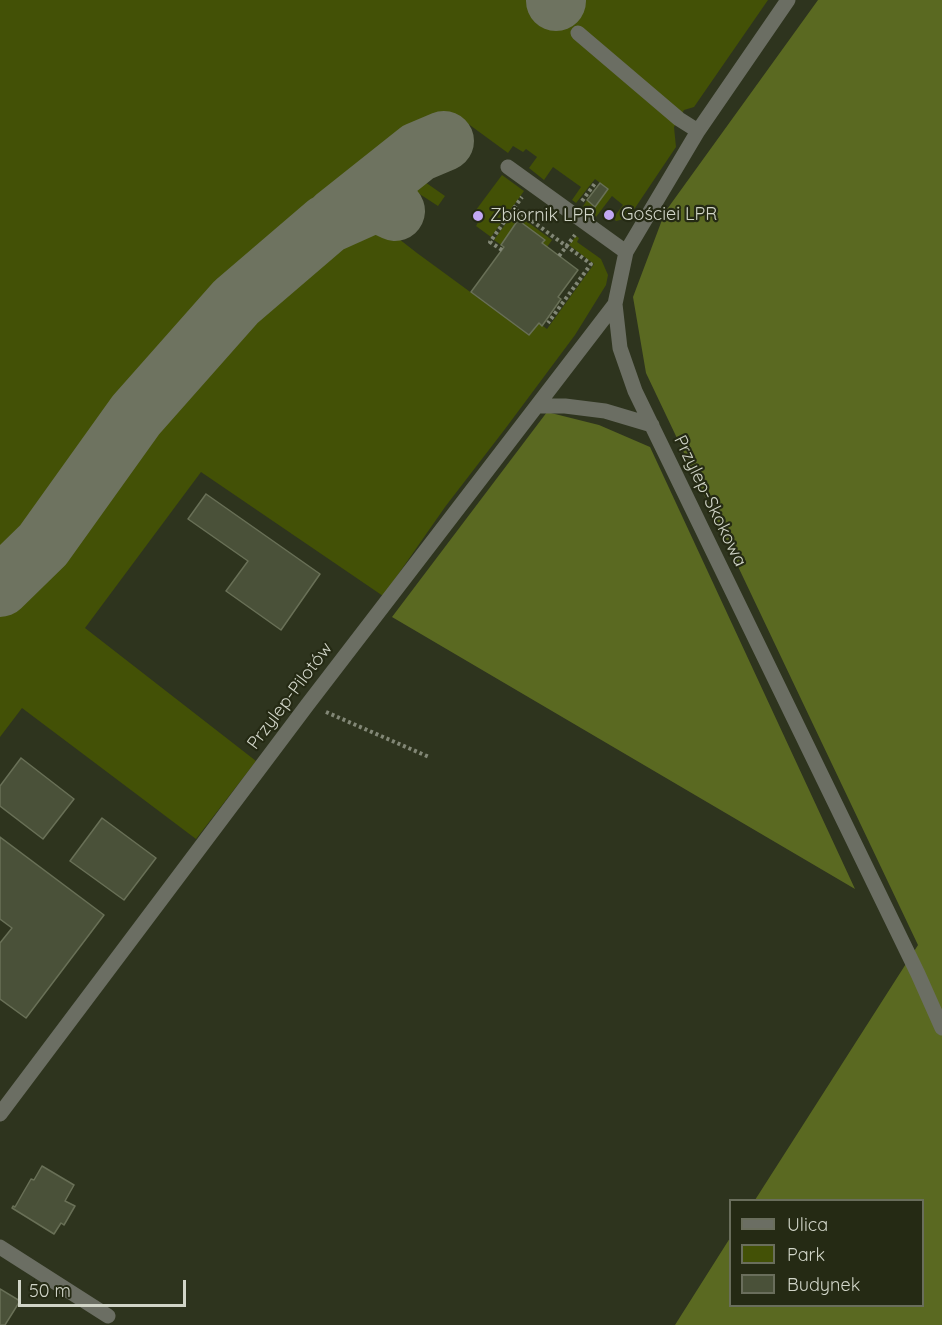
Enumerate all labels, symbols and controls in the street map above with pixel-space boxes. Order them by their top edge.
place label: Gościei LPR [621,204,717,226]
place label: Zbiornik LPR [490,205,595,227]
marker: Gościei LPR [602,208,616,222]
marker: Zbiornik LPR [471,209,485,223]
street label: Przylep-Skokowa [669,432,751,570]
street label: Przylep-Pilotów [243,638,337,754]
legend [729,1199,924,1307]
text: Ulica [787,1213,828,1236]
text: Park [787,1243,825,1266]
scale bar [21,1268,189,1306]
text: Budynek [787,1273,860,1296]
text: 50 m [29,1279,71,1302]

